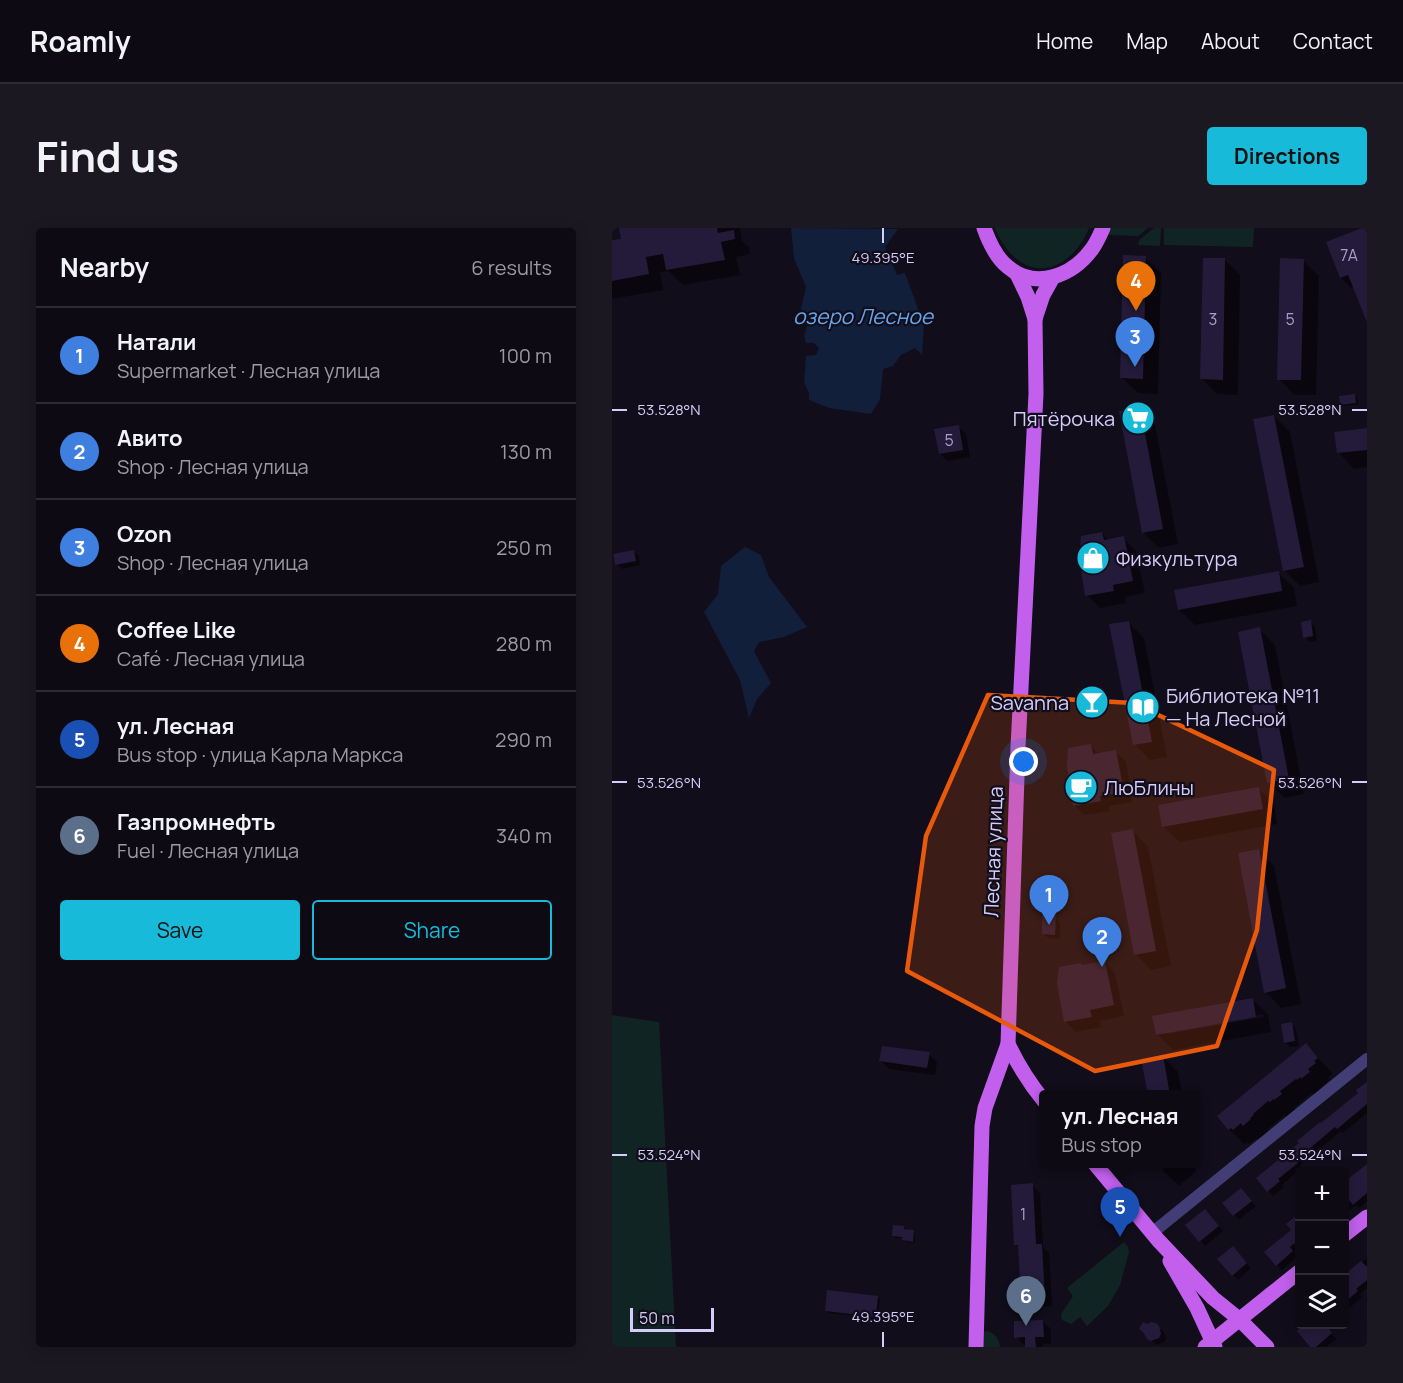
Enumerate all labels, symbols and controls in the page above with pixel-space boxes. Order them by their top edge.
text: Roamly [30,22,131,60]
text: Home [1036,27,1093,55]
text: Map [1126,27,1168,55]
text: About [1201,27,1260,55]
text: Contact [1293,27,1373,55]
text: Find us [36,127,179,185]
button: Directions [1207,127,1367,185]
house number: 7А [1340,244,1358,266]
text: 49.395°E [851,247,915,268]
text: Nearby [60,249,149,285]
text: 6 results [471,254,552,281]
pin: 4 [1116,262,1156,311]
water label: озеро Лесное [793,302,935,330]
house number: 3 [1209,308,1217,330]
house number: 5 [1285,308,1295,330]
pin: 3 [1116,318,1154,367]
text: Натали [117,327,196,357]
text: 1 [75,342,84,369]
text: 100 m [499,342,552,369]
text: Supermarket · Лесная улица [117,357,380,384]
text: 53.528°N [637,399,701,420]
text: 53.528°N [1278,399,1342,420]
supermarket icon: Пятёрочка [1120,400,1156,436]
place label: Пятёрочка [1013,405,1115,432]
text: Авито [117,423,183,453]
house number: 5 [944,429,954,451]
text: 2 [74,438,85,465]
text: 130 m [500,438,552,465]
text: Shop · Лесная улица [117,453,309,480]
text: Ozon [117,519,172,549]
text: 3 [74,534,85,561]
text: 250 m [496,534,552,561]
shop icon: Физкультура [1075,540,1111,576]
place label: Физкультура [1116,545,1238,572]
text: Shop · Лесная улица [117,549,309,576]
text: Coffee Like [117,615,236,645]
text: 4 [73,630,86,657]
text: 280 m [496,630,552,657]
text: Café · Лесная улица [117,645,305,672]
place label: Библиотека №11 — На Лесной [1166,682,1320,732]
bar icon: Savanna [1074,684,1110,720]
place label: Savanna [990,689,1069,716]
library icon: Библиотека №11 — На Лесной [1125,689,1161,725]
text: ул. Лесная [117,711,234,741]
text: 5 [74,726,85,753]
text: 290 m [495,726,552,753]
text: Bus stop · улица Карла Маркса [117,741,403,768]
your location [1009,747,1038,776]
cafe icon: ЛюБлины [1063,769,1099,805]
text: 53.526°N [637,772,701,793]
text: 53.526°N [1278,772,1342,793]
place label: ЛюБлины [1104,774,1194,801]
street label: Лесная улица [977,786,1009,918]
text: Газпромнефть [117,807,276,837]
text: 6 [73,822,86,849]
text: 340 m [496,822,552,849]
text: Fuel · Лесная улица [117,837,299,864]
pin: 1 [1030,876,1068,925]
button: Save [60,900,300,960]
button: Share [312,900,552,960]
pin: 2 [1082,918,1122,967]
popup [1039,1090,1201,1168]
text: ул. Лесная [1061,1101,1179,1131]
text: Bus stop [1061,1131,1142,1158]
text: 53.524°N [637,1144,701,1165]
text: 53.524°N [1278,1144,1342,1165]
map controls [1295,1167,1349,1329]
button: + [1295,1167,1349,1221]
pin: 5 [1100,1188,1140,1237]
house number: 1 [1020,1203,1026,1225]
button: − [1295,1221,1349,1275]
button: layers [1295,1275,1349,1329]
pin: 6 [1006,1276,1046,1326]
scale bar [630,1305,714,1332]
text: 49.395°E [851,1306,915,1327]
text: 50 m [639,1307,675,1329]

